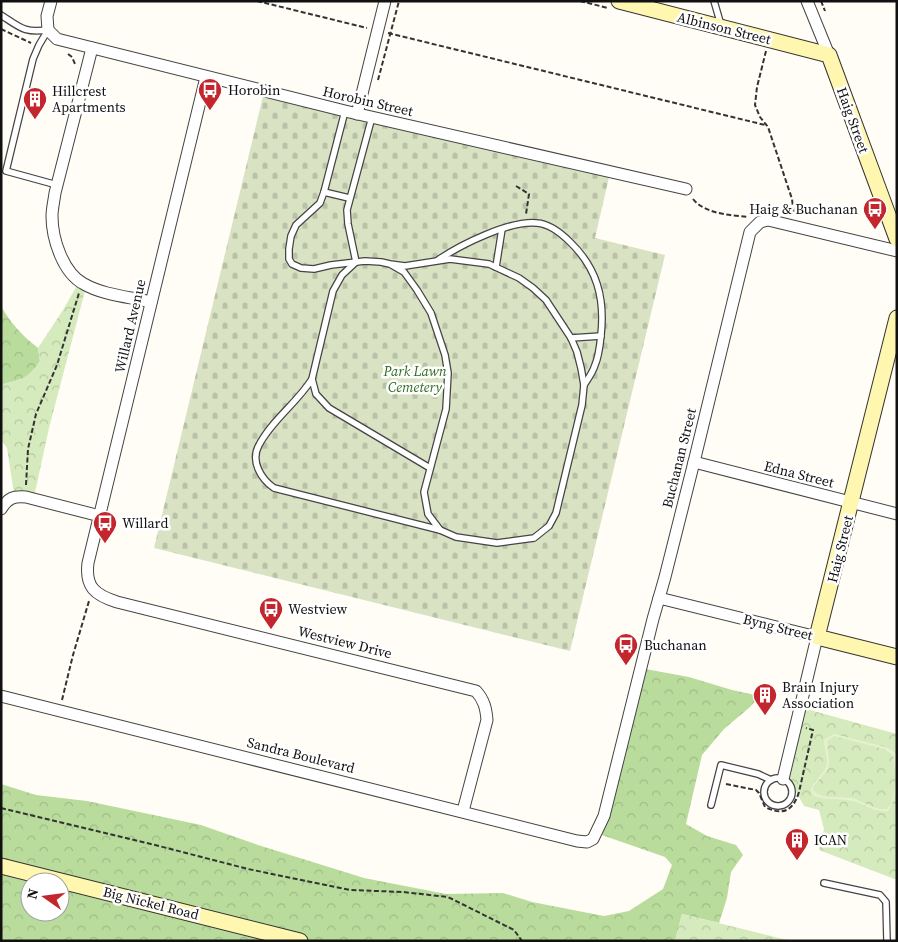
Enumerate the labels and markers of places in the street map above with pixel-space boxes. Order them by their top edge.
bus stop icon: Horobin [197,77,223,111]
place label: Horobin [228,80,281,100]
place label: Hillcrest Apartments [52,81,126,117]
building icon: Hillcrest Apartments [22,86,48,120]
bus stop icon: Haig & Buchanan [862,196,888,230]
place label: Haig & Buchanan [749,199,859,219]
bus stop icon: Willard [92,510,118,544]
place label: Willard [122,513,168,533]
bus stop icon: Westview [258,596,284,630]
place label: Westview [288,599,348,619]
bus stop icon: Buchanan [613,632,639,666]
place label: Buchanan [644,635,707,655]
place label: Brain Injury Association [782,677,859,713]
building icon: Brain Injury Association [752,682,778,716]
building icon: ICAN [784,827,810,861]
place label: ICAN [814,830,847,850]

